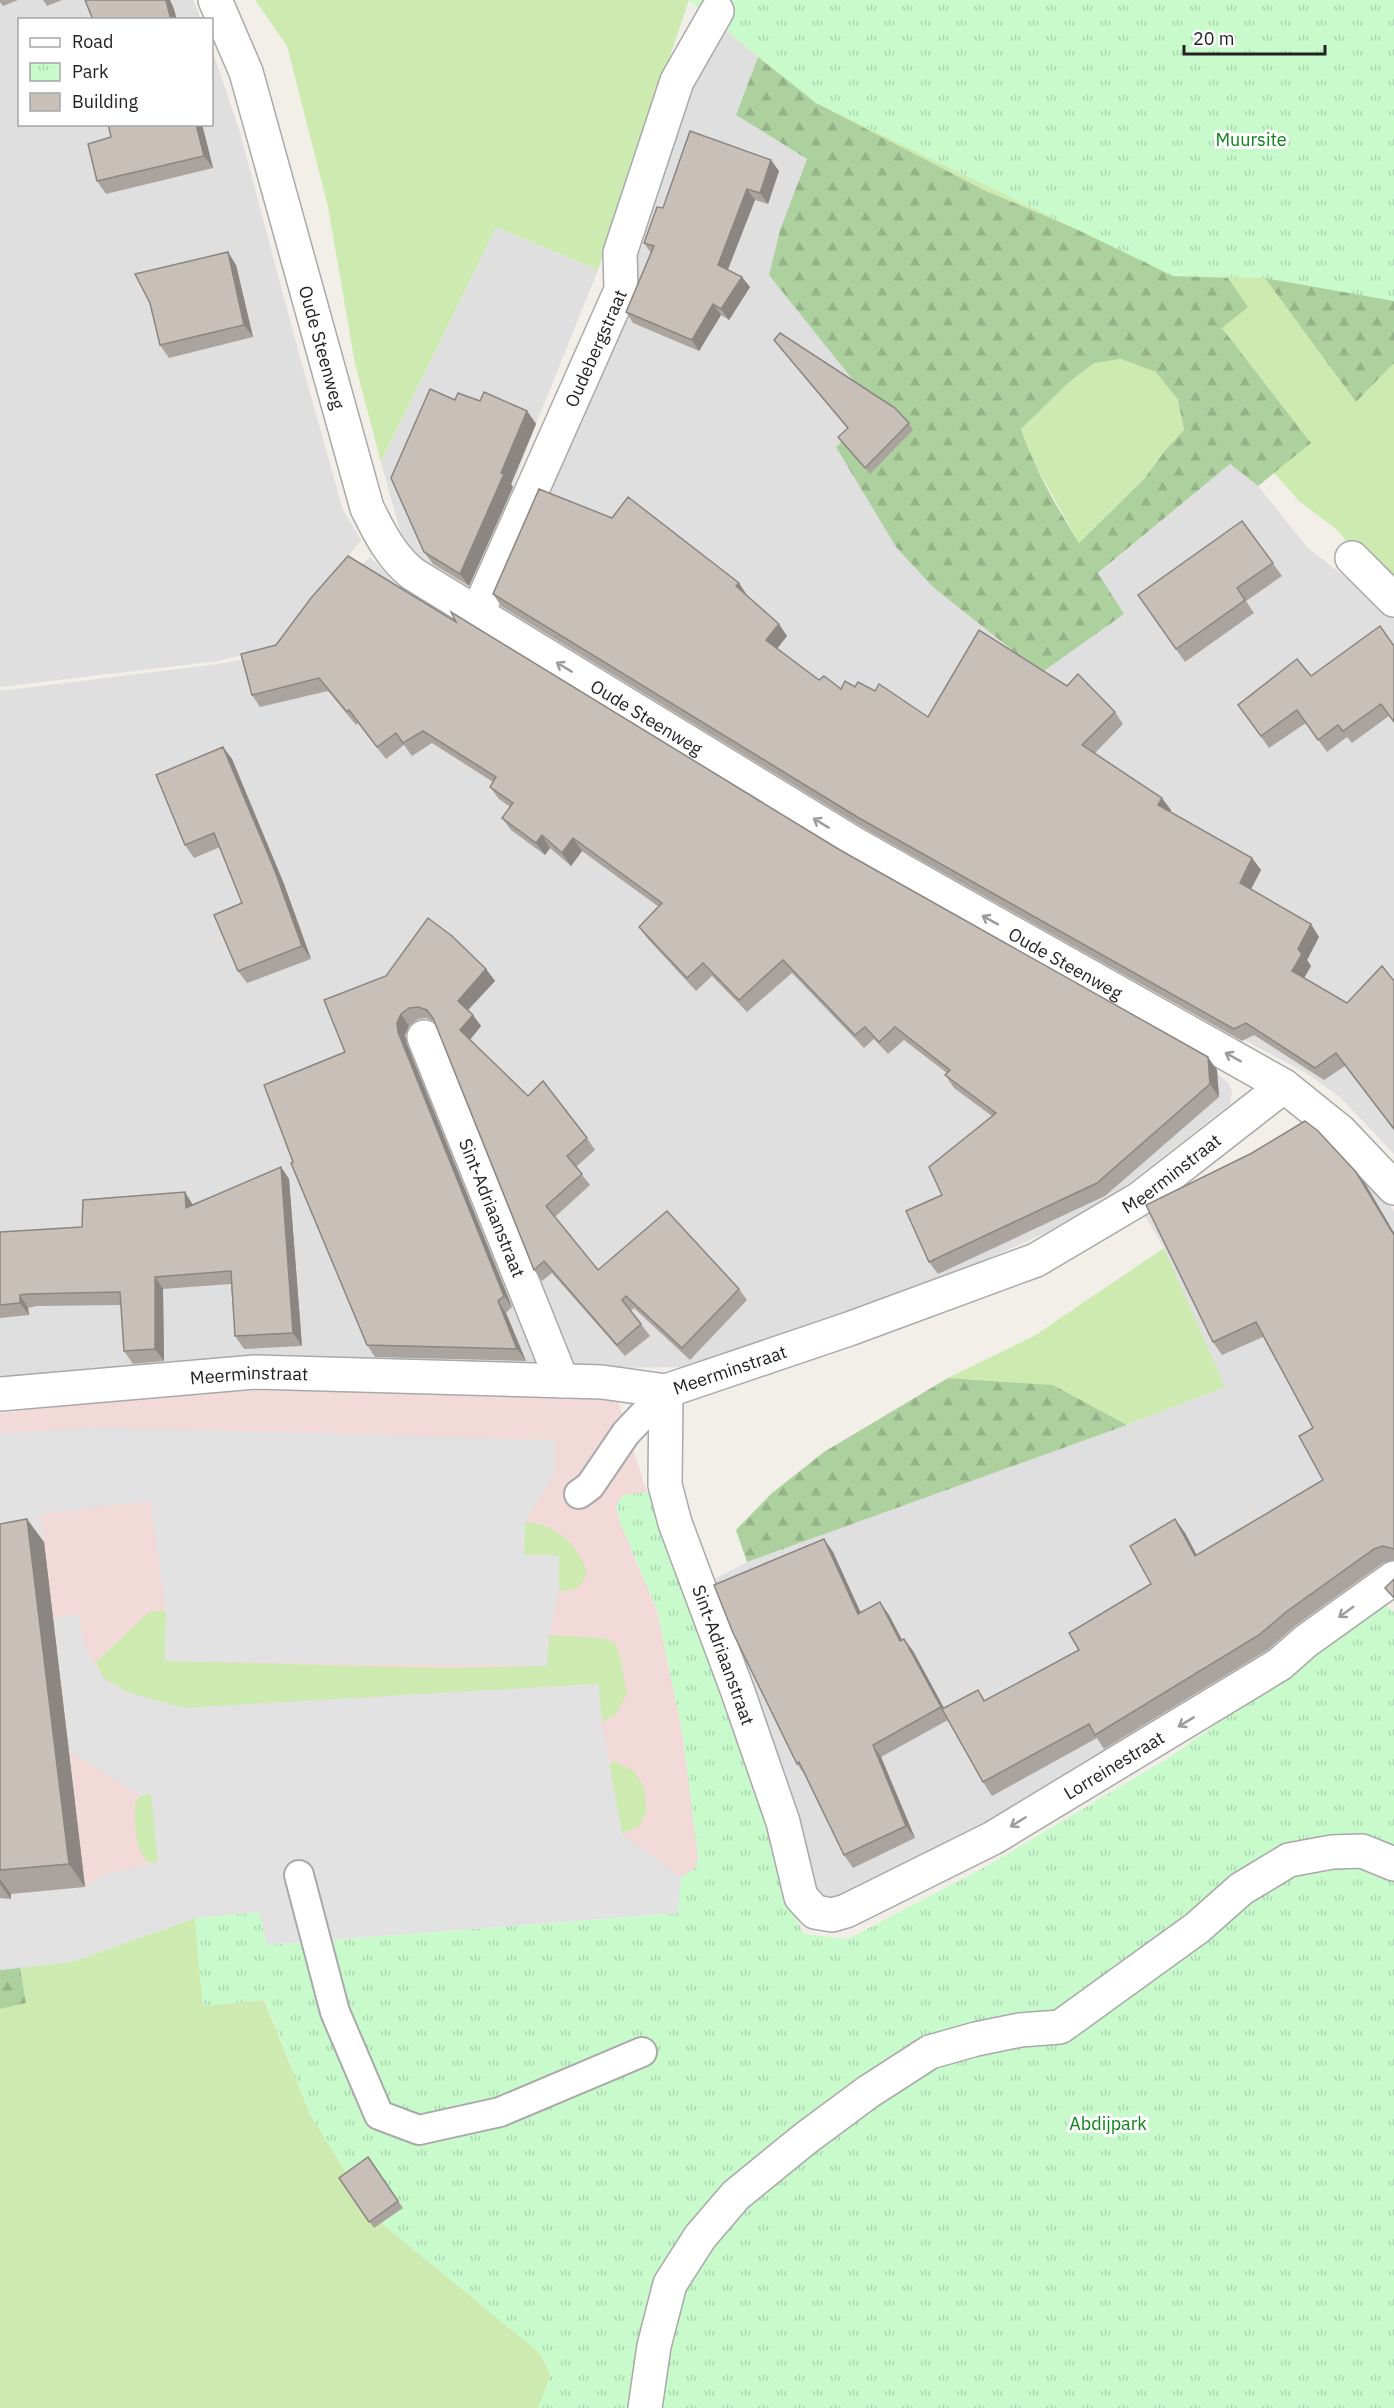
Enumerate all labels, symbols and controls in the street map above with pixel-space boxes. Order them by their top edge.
legend [18,18,213,126]
scale bar [1184,18,1325,56]
text: 20 m [1193,27,1235,50]
text: Road [72,30,113,53]
text: Park [72,60,109,83]
text: Building [72,90,139,113]
park label: Muursite [1215,128,1287,151]
street label: Oude Steenweg [294,283,351,412]
street label: Oudebergstraat [559,286,631,411]
one-way arrow [556,661,573,673]
street label: Oude Steenweg [586,674,708,760]
one-way arrow [813,817,830,829]
one-way arrow [982,914,999,926]
street label: Oude Steenweg [1005,922,1127,1005]
one-way arrow [1225,1051,1242,1063]
street label: Meerminstraat [1117,1128,1225,1218]
street label: Sint-Adriaanstraat [454,1135,531,1281]
street label: Meerminstraat [670,1339,790,1399]
street label: Meerminstraat [189,1360,309,1389]
street label: Sint-Adriaanstraat [688,1582,760,1728]
one-way arrow [1339,1606,1355,1619]
one-way arrow [1178,1717,1195,1729]
street label: Lorreinestraat [1059,1726,1168,1804]
one-way arrow [1010,1817,1027,1829]
park label: Abdijpark [1069,2112,1147,2135]

